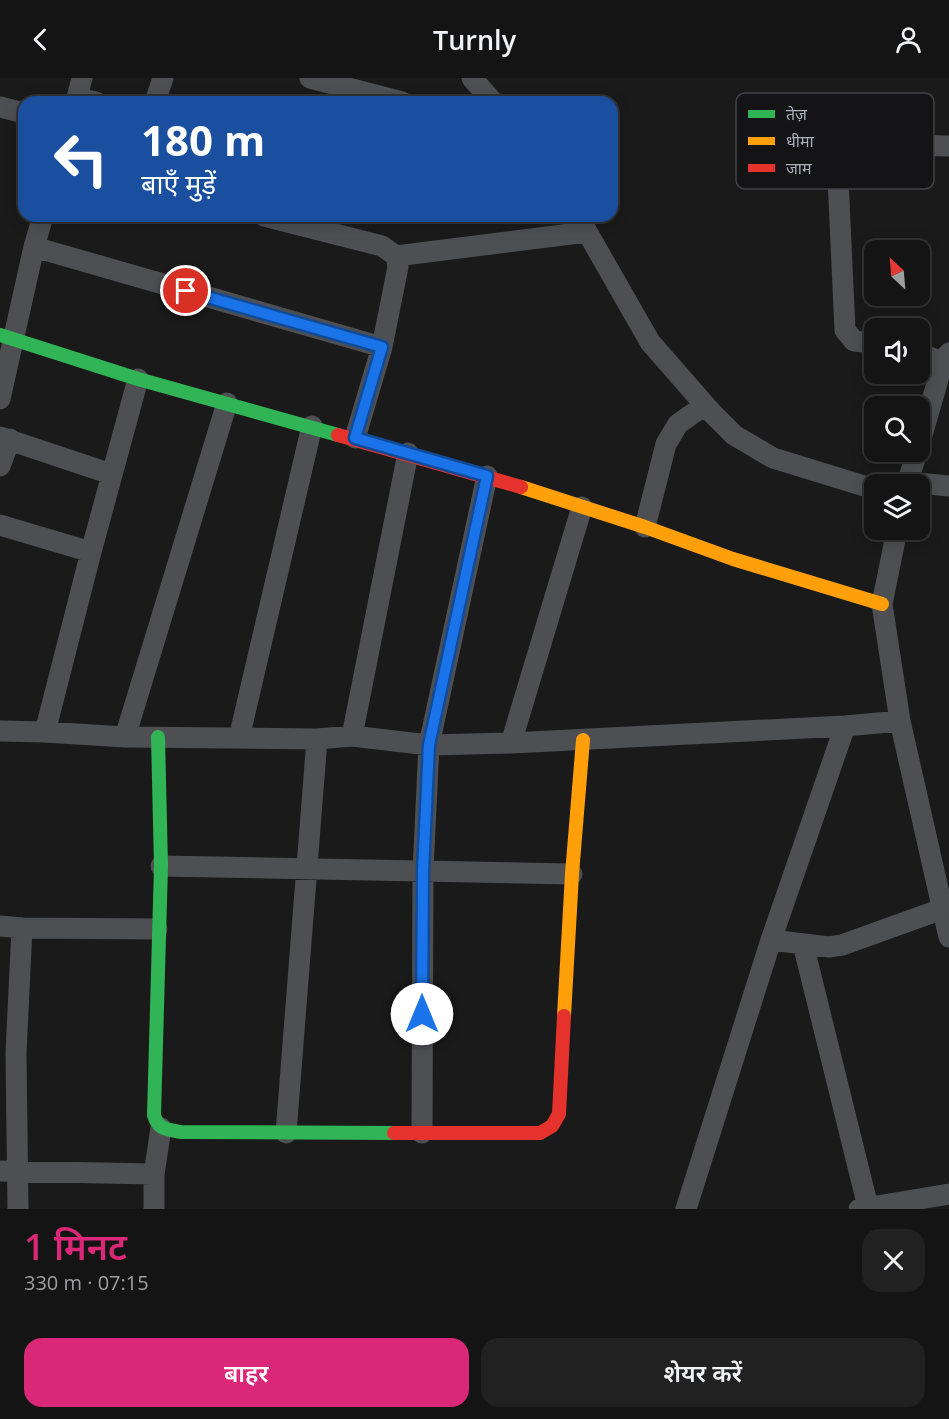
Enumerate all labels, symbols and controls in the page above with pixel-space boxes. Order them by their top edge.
text: Turnly [433,21,516,58]
icon: back [24,23,57,56]
icon: person [892,23,925,56]
legend [736,93,934,189]
text: तेज़ [786,103,808,125]
text: 180 m [141,111,265,168]
icon: left [42,120,120,198]
text: धीमा [786,130,815,152]
text: जाम [786,157,812,179]
text: बाएँ मुड़ें [141,165,216,202]
north arrow [864,240,930,306]
map controls [864,240,930,540]
pin [160,265,211,316]
icon: arrive [169,274,202,307]
button: sound [864,318,930,384]
button: search [864,396,930,462]
button: layers [864,474,930,540]
position arrow [390,982,454,1046]
text: 1 मिनट [24,1222,127,1271]
button: close [862,1229,925,1292]
text: 330 m · 07:15 [24,1269,149,1296]
button: बाहर [24,1338,469,1407]
button: शेयर करें [481,1338,925,1407]

